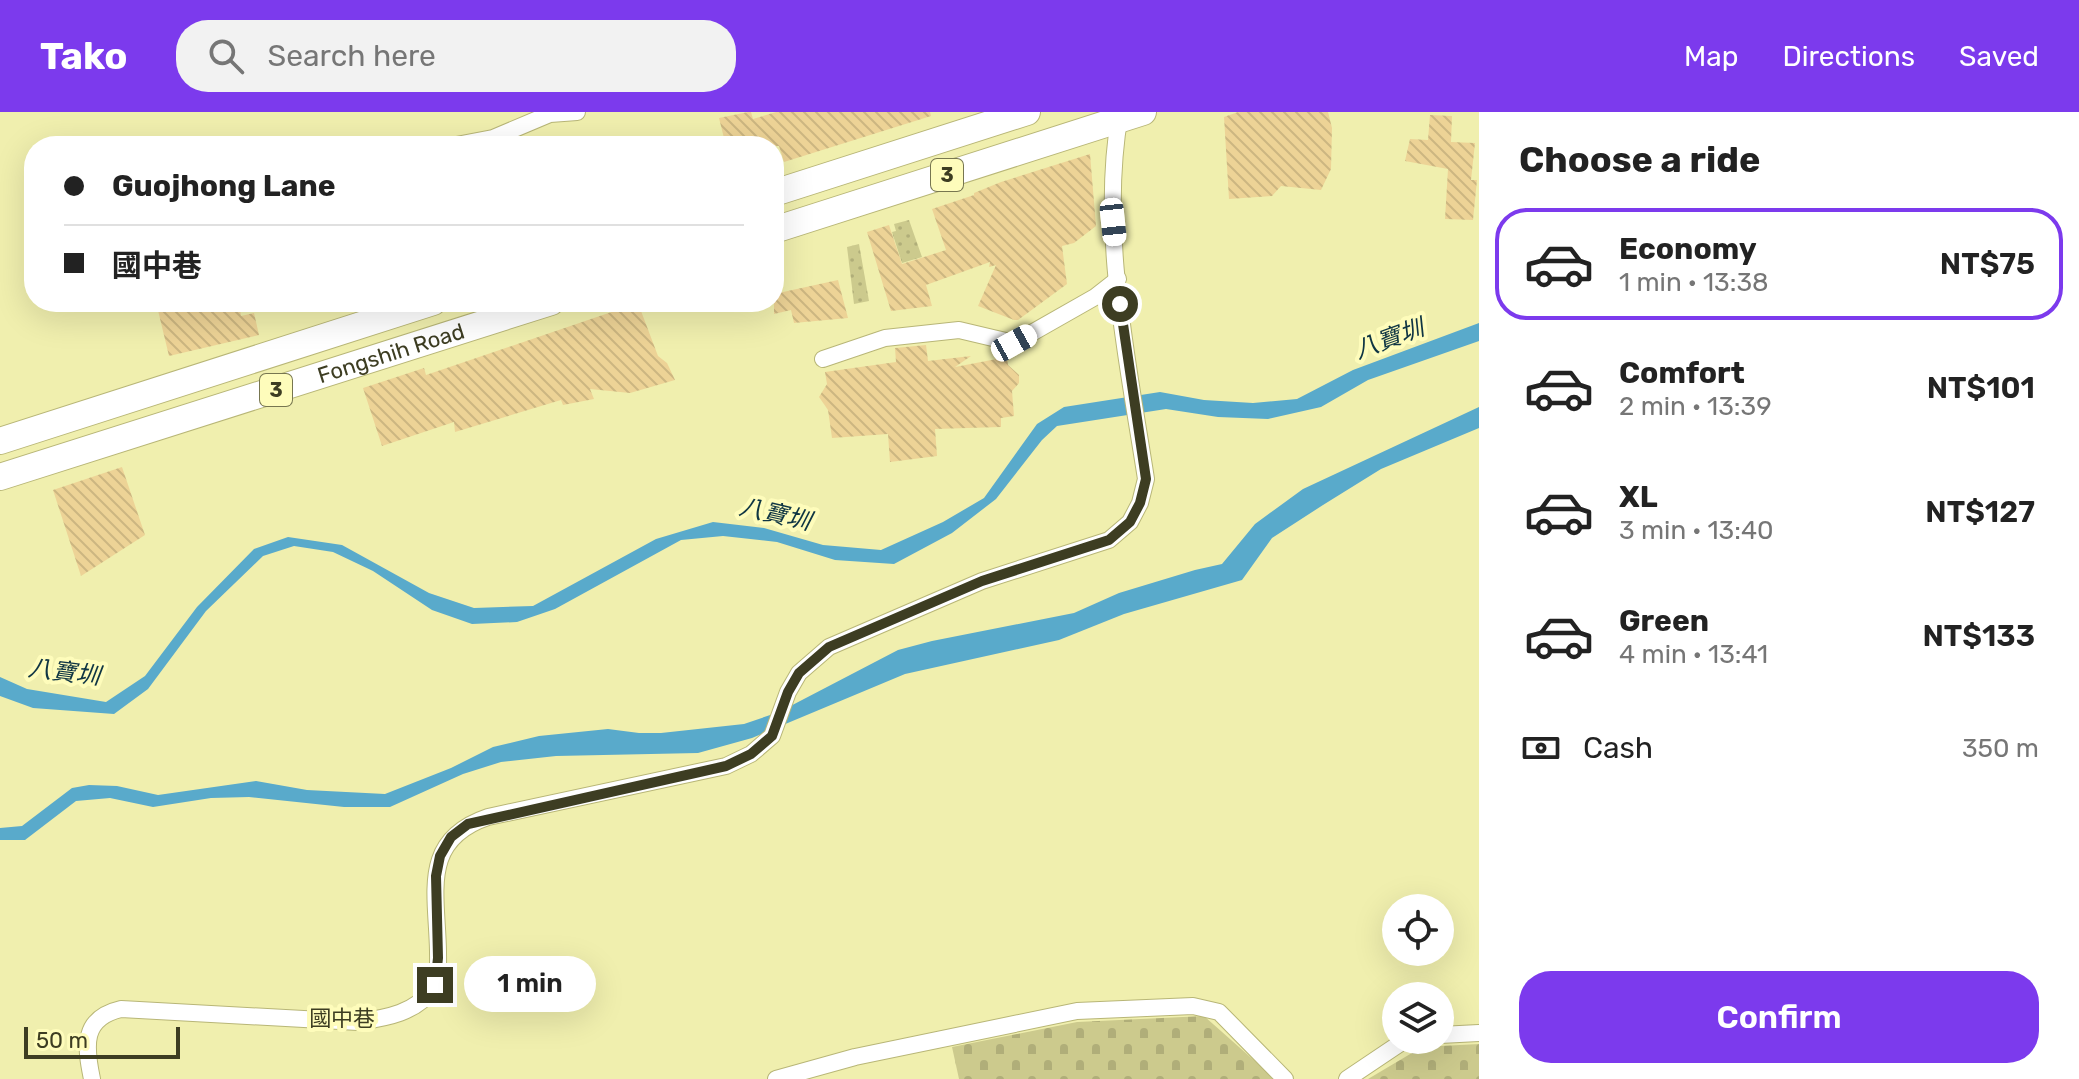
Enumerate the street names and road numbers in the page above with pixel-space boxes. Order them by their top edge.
road number: 3 [931,159,963,191]
street label: Fongshih Road [314,317,468,389]
road number: 3 [260,374,292,406]
street label: 國中巷 [309,1005,375,1032]

